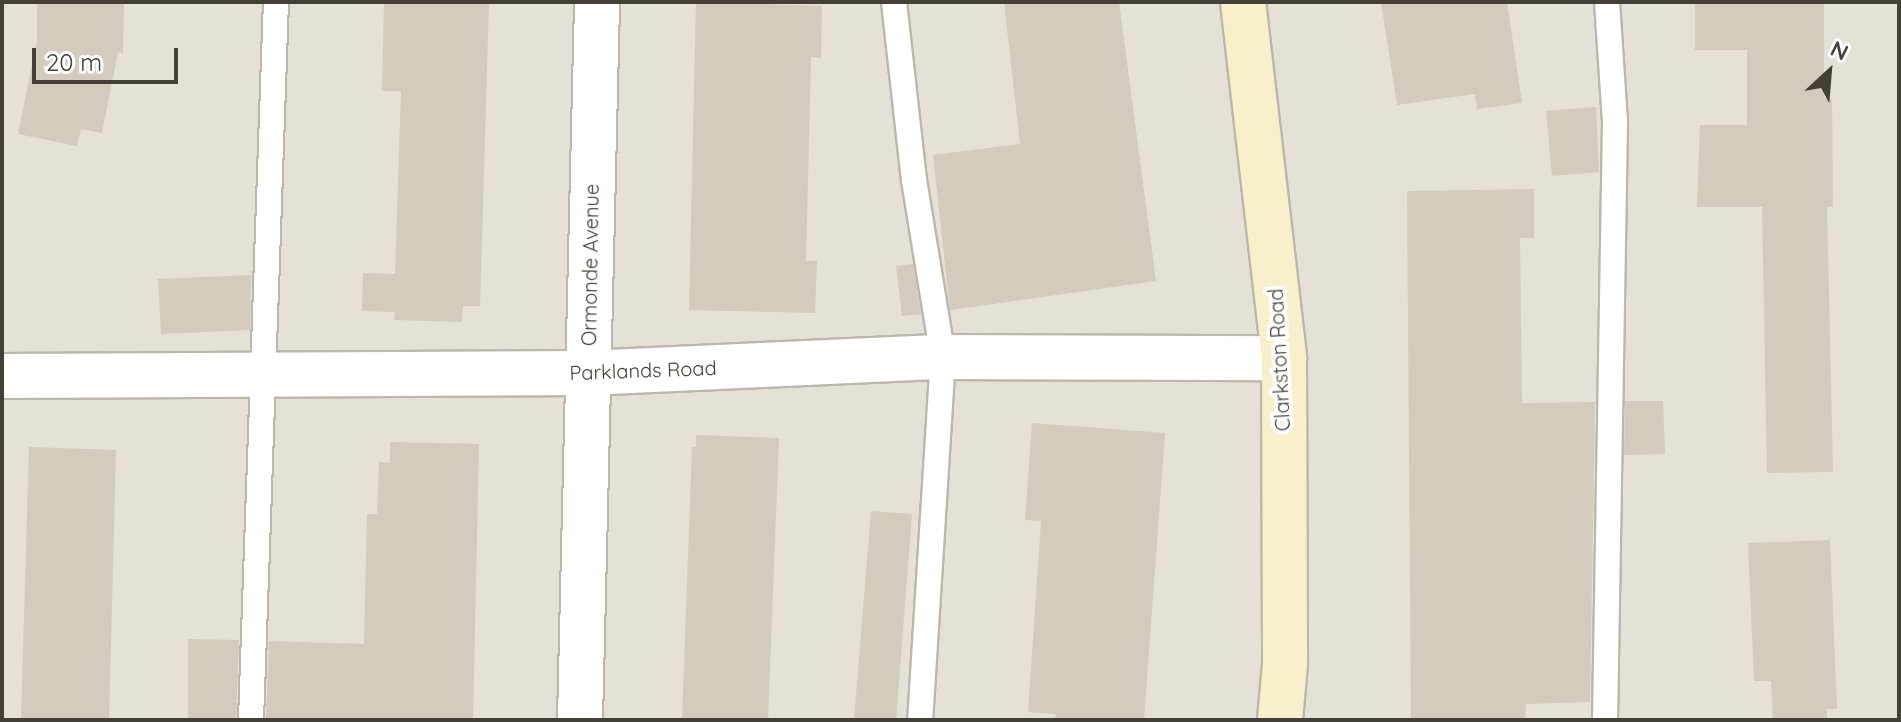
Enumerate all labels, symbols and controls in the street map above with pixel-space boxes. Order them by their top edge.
scale bar [36,32,182,82]
north arrow [1789,32,1869,112]
text: N [1826,34,1853,67]
text: 20 m [46,47,102,77]
street label: Ormonde Avenue [577,184,603,346]
street label: Clarkston Road [1263,288,1295,432]
street label: Parklands Road [569,355,717,385]

